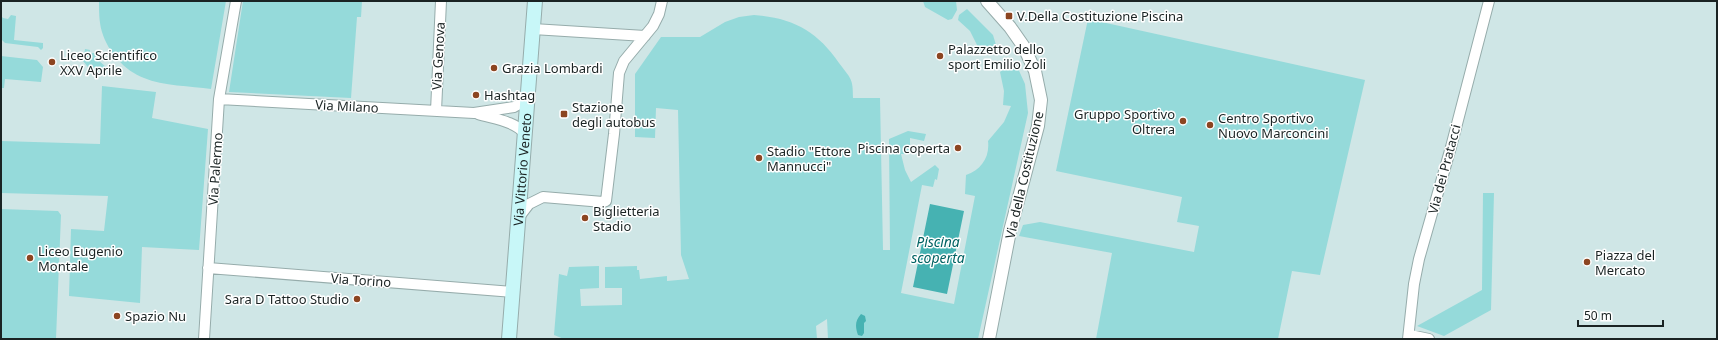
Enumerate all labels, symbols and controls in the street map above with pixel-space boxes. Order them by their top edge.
place label: V.Della Costituzione Piscina [1017,7,1183,25]
marker: V.Della Costituzione Piscina [1004,11,1014,21]
street label: Via Genova [427,21,449,91]
place label: Palazzetto dello sport Emilio Zoli [948,40,1046,73]
place label: Liceo Scientifico XXV Aprile [60,46,157,79]
marker: Palazzetto dello sport Emilio Zoli [935,51,945,61]
marker: Liceo Scientifico XXV Aprile [47,57,57,67]
place label: Grazia Lombardi [502,59,603,77]
marker: Grazia Lombardi [489,63,499,73]
place label: Hashtag [484,86,535,104]
marker: Hashtag [471,90,481,100]
street label: Via Milano [315,95,379,117]
place label: Stazione degli autobus [572,98,656,131]
place label: Gruppo Sportivo Oltrera [1074,105,1175,138]
marker: Stazione degli autobus [559,109,569,119]
street label: Via della Costituzione [1001,109,1047,241]
place label: Centro Sportivo Nuovo Marconcini [1218,109,1329,142]
street label: Via Vittorio Veneto [509,112,535,227]
marker: Gruppo Sportivo Oltrera [1178,116,1188,126]
marker: Centro Sportivo Nuovo Marconcini [1205,120,1215,130]
street label: Via dei Pratacci [1423,122,1465,216]
street label: Via Palermo [203,132,227,206]
place label: Piscina coperta [857,139,950,157]
place label: Stadio "Ettore Mannucci" [767,142,851,175]
marker: Piscina coperta [953,143,963,153]
marker: Stadio "Ettore Mannucci" [754,153,764,163]
place label: Biglietteria Stadio [593,202,660,235]
marker: Biglietteria Stadio [580,213,590,223]
water label: Piscina scoperta [911,232,965,267]
place label: Liceo Eugenio Montale [38,242,123,275]
place label: Piazza del Mercato [1595,246,1655,279]
marker: Liceo Eugenio Montale [25,253,35,263]
marker: Piazza del Mercato [1582,257,1592,267]
street label: Via Torino [330,269,392,291]
place label: Sara D Tattoo Studio [225,290,349,308]
marker: Sara D Tattoo Studio [352,294,362,304]
scale bar [1578,302,1663,328]
place label: Spazio Nu [125,307,186,325]
text: 50 m [1584,307,1612,324]
marker: Spazio Nu [112,311,122,321]

